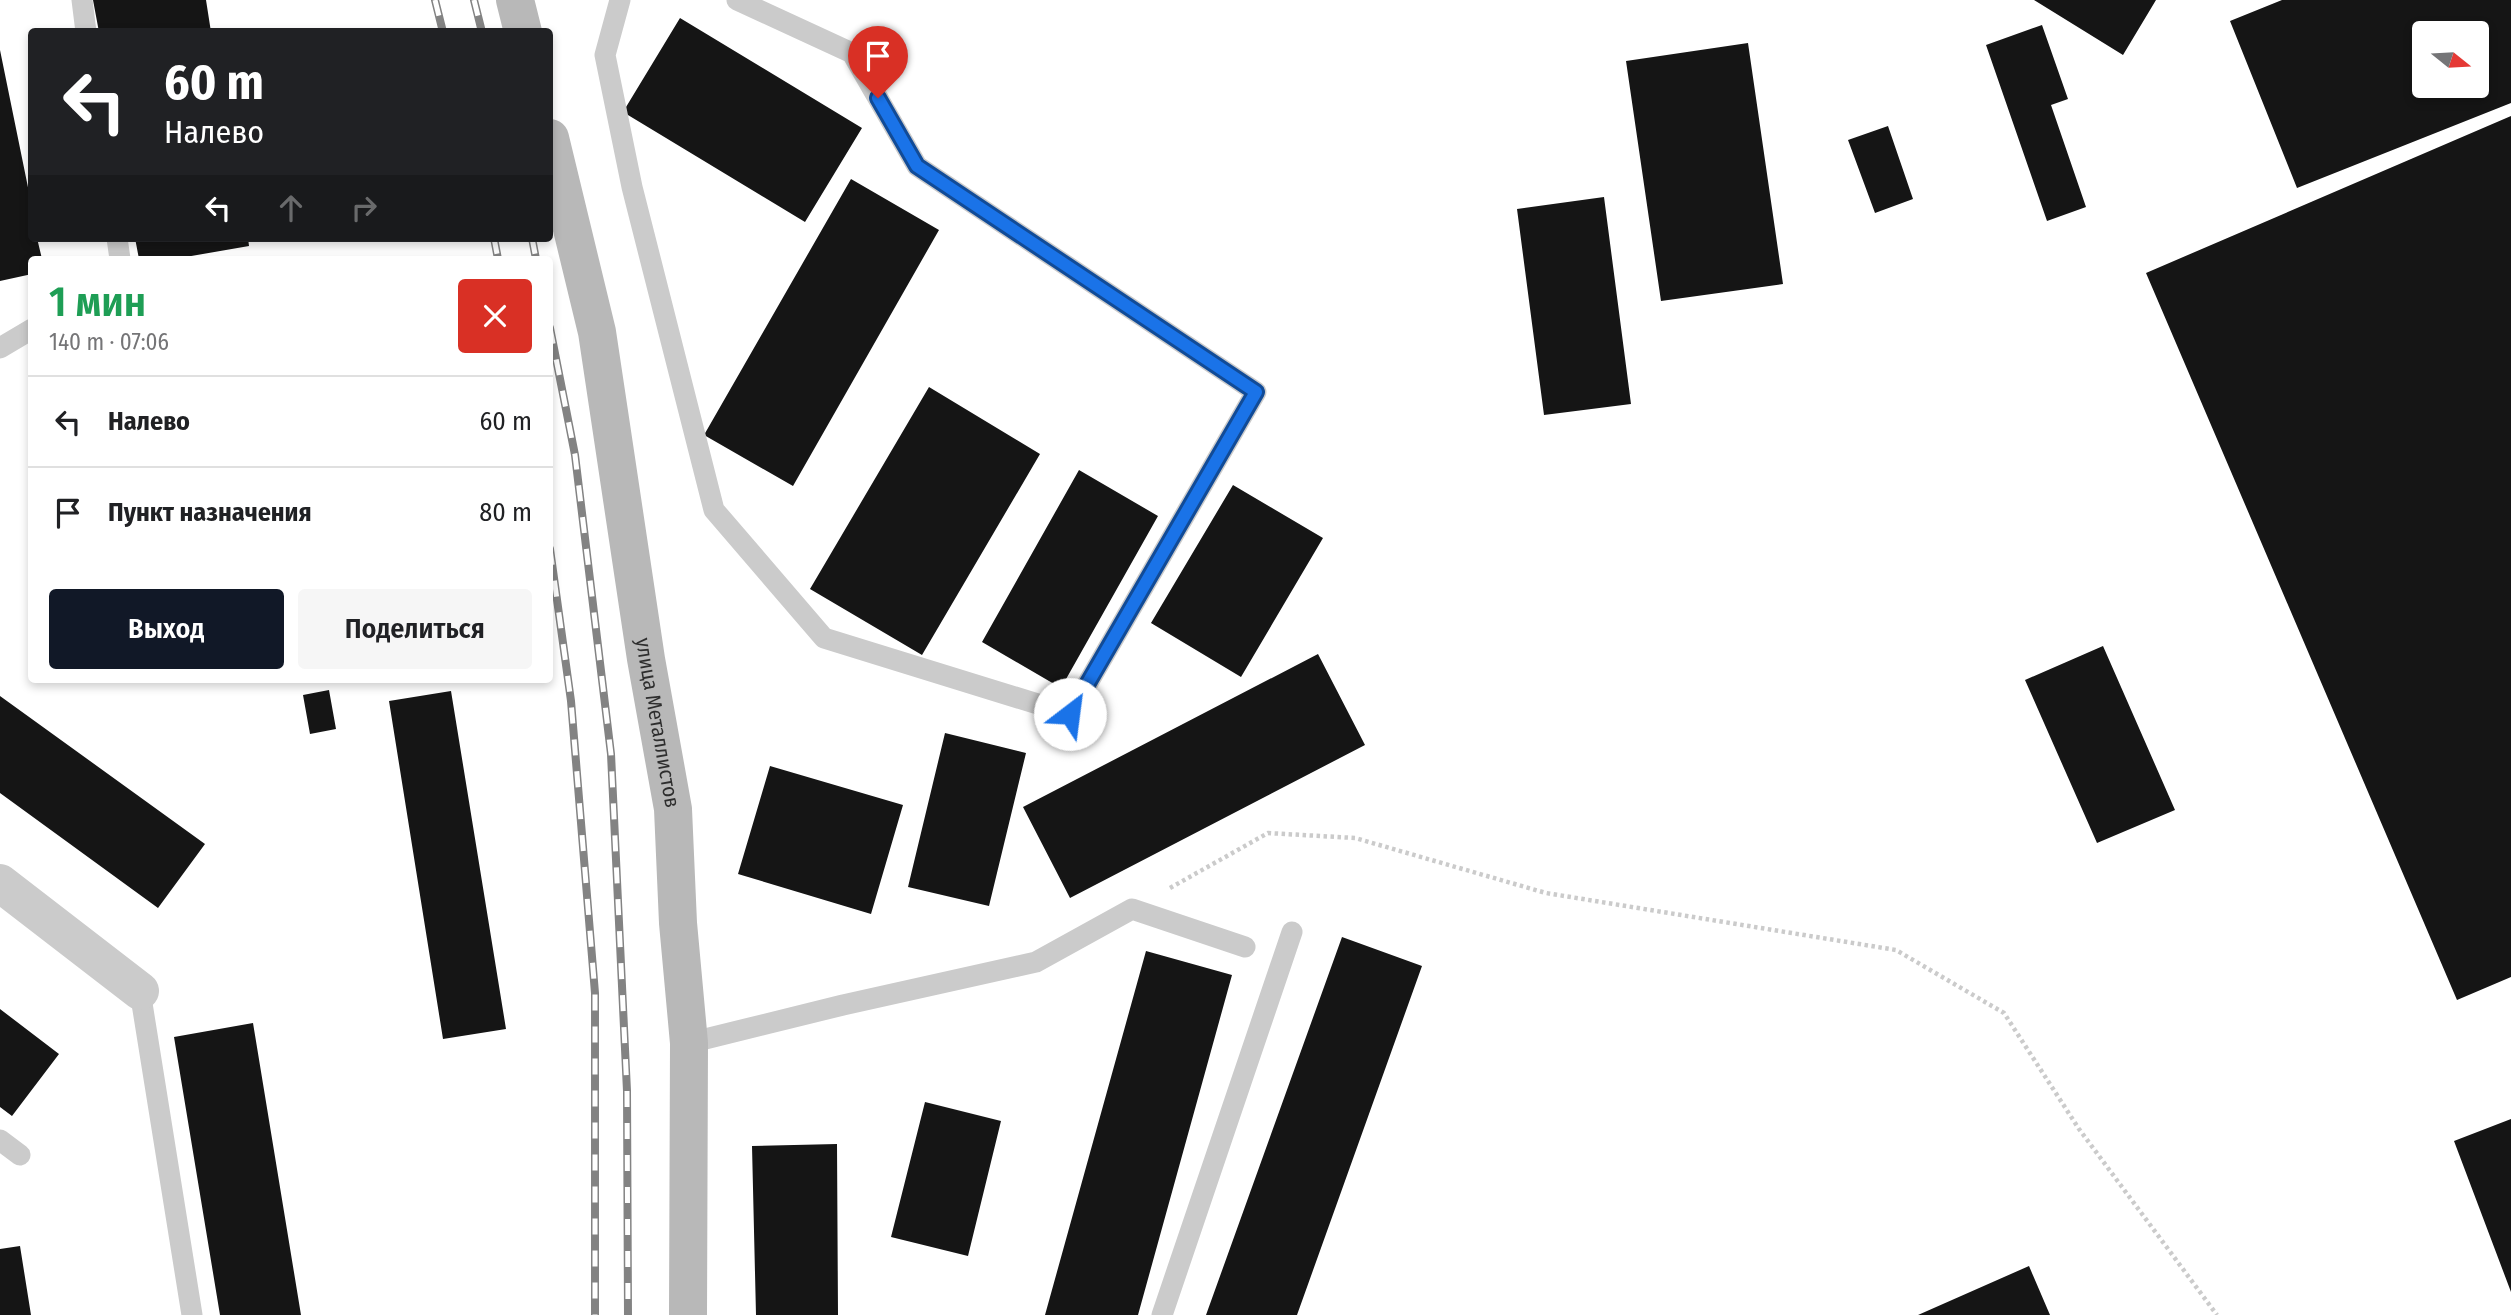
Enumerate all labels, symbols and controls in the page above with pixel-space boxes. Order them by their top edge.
north arrow [2412,21,2488,98]
map controls [2412,21,2489,98]
pin [848,26,908,98]
icon: arrive [859,37,897,75]
text: 60 m [164,53,264,112]
icon: left [49,56,140,147]
text: Налево [164,113,264,151]
icon: left [199,189,237,227]
icon: ahead [272,189,310,227]
icon: right [345,189,383,227]
text: 1 мин [49,277,146,327]
button: close [458,279,532,353]
text: 140 m · 07:06 [49,328,169,356]
icon: left [49,403,87,441]
text: Налево [108,406,190,437]
text: 60 m [479,406,532,437]
icon: arrive [49,494,87,532]
text: Пункт назначения [108,497,312,528]
text: 80 m [479,497,532,528]
button: Выход [49,589,284,669]
button: Поделиться [298,589,532,669]
street label: улица Металлистов [630,636,685,810]
position arrow [1033,677,1107,751]

